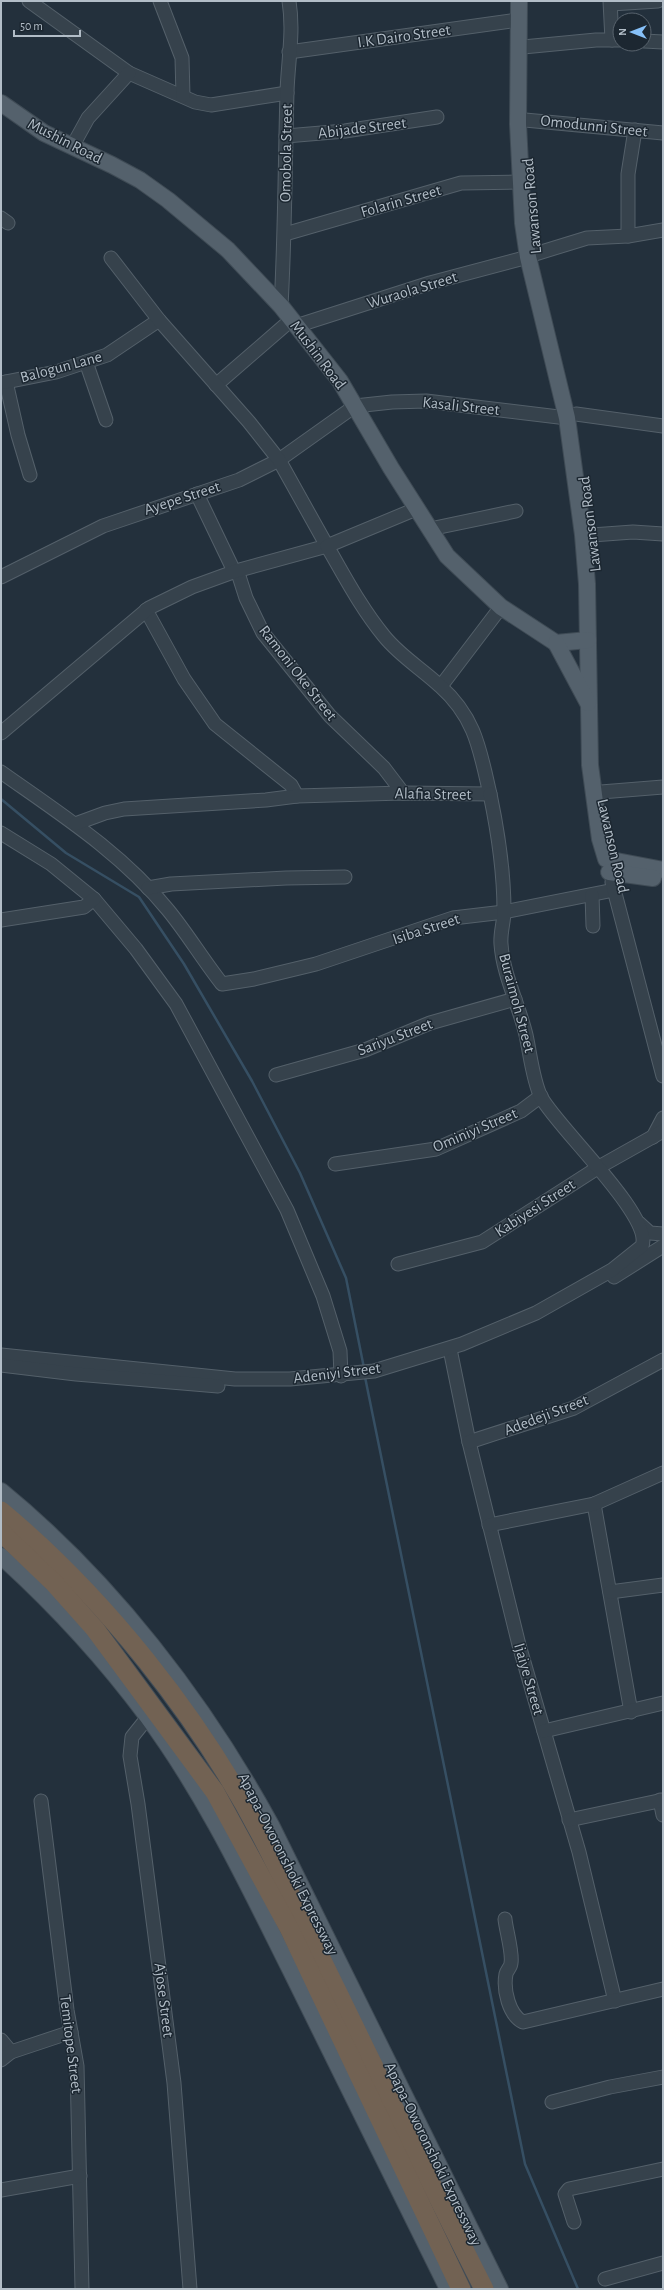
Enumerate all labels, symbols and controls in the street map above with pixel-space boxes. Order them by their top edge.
scale bar [14,12,80,38]
north arrow [612,12,652,52]
text: 50 m [20,20,43,32]
street label: I.K Dairo Street [356,22,452,50]
text: N [617,28,628,36]
street label: Omobola Street [277,104,295,202]
street label: Omodunni Street [540,112,648,140]
street label: Mushin Road [25,115,105,167]
street label: Abijade Street [317,115,407,142]
street label: Lawanson Road [520,157,544,255]
street label: Folarin Street [359,182,443,220]
street label: Wuraola Street [365,269,459,311]
street label: Mushin Road [287,318,349,392]
street label: Balogun Lane [18,348,104,386]
street label: Kasali Street [422,394,500,418]
street label: Lawanson Road [576,475,604,573]
street label: Ayepe Street [142,478,222,519]
street label: Ramoni Oke Street [256,622,340,724]
street label: Alafia Street [394,785,472,803]
street label: Lawanson Road [594,797,632,895]
street label: Isiba Street [390,911,462,947]
street label: Buraimoh Street [496,952,538,1054]
street label: Sariyu Street [355,1015,435,1060]
street label: Ominiyi Street [430,1105,520,1156]
street label: Kabiyesi Street [492,1176,579,1241]
street label: Adeniyi Street [292,1360,382,1387]
street label: Adedeji Street [502,1392,591,1439]
street label: Ijaiye Street [510,1641,547,1717]
street label: Apapa-Oworonshoki Expressway [234,1770,341,1958]
street label: Ajose Street [150,1962,177,2038]
street label: Temitope Street [57,1994,85,2094]
street label: Apapa-Oworonshoki Expressway [381,2060,485,2249]

